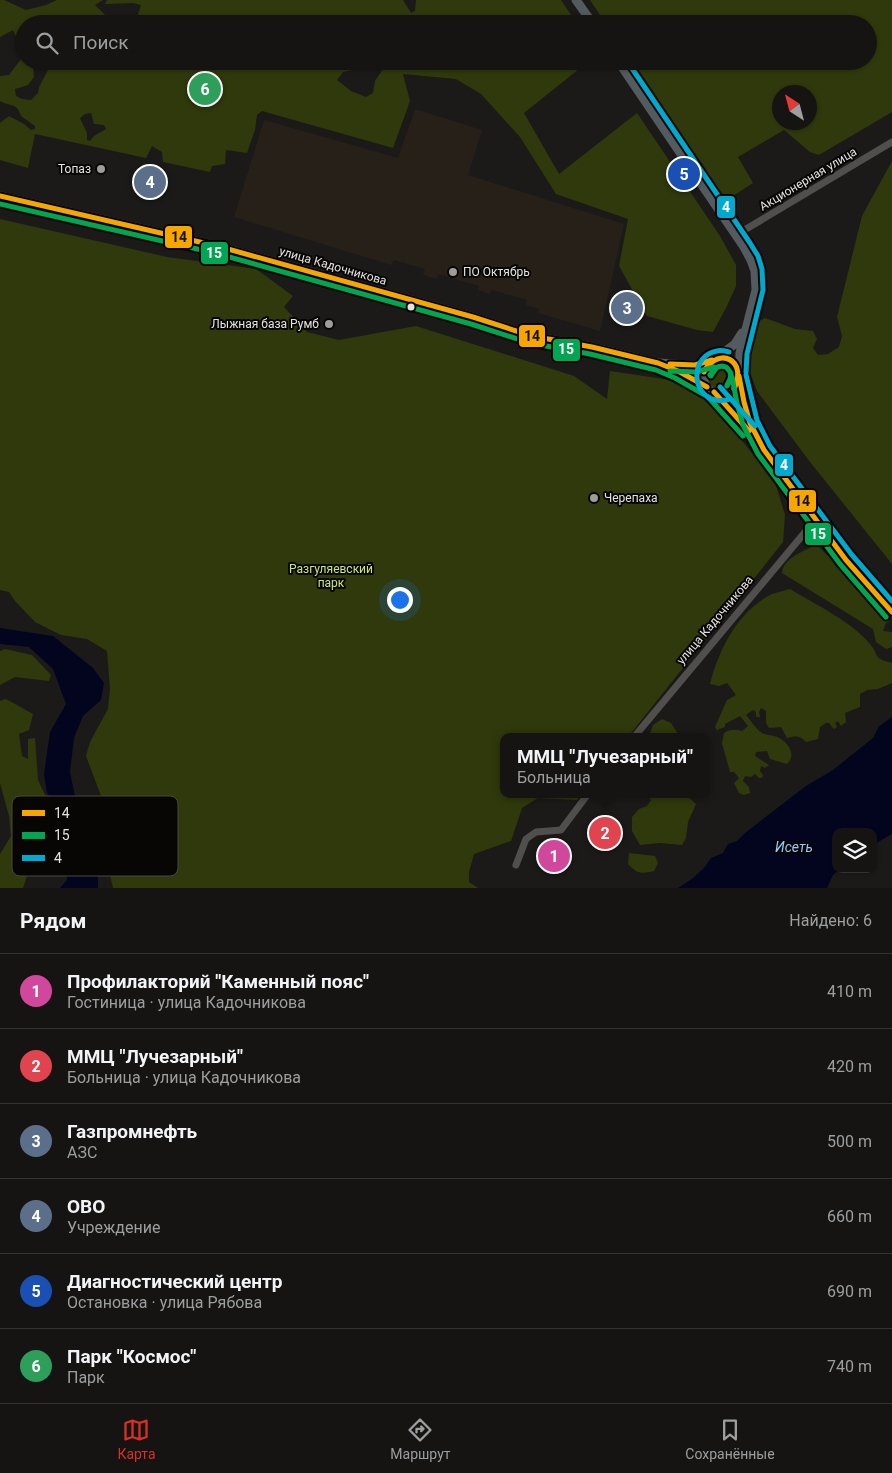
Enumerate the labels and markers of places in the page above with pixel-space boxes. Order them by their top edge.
pin: 6 [189,70,221,108]
pin: 5 [668,155,700,193]
place label: Топаз [58,162,91,176]
marker: Топаз [95,163,107,175]
pin: 4 [134,163,166,201]
place label: ПО Октябрь [463,265,530,279]
marker: ПО Октябрь [447,266,459,278]
pin: 3 [611,289,643,327]
unlabelled marker [406,302,416,312]
place label: Лыжная база Румб [211,317,319,331]
marker: Лыжная база Румб [323,318,335,330]
place label: Черепаха [604,491,658,505]
marker: Черепаха [588,492,600,504]
pin: 2 [589,814,621,852]
pin: 1 [538,837,570,875]

